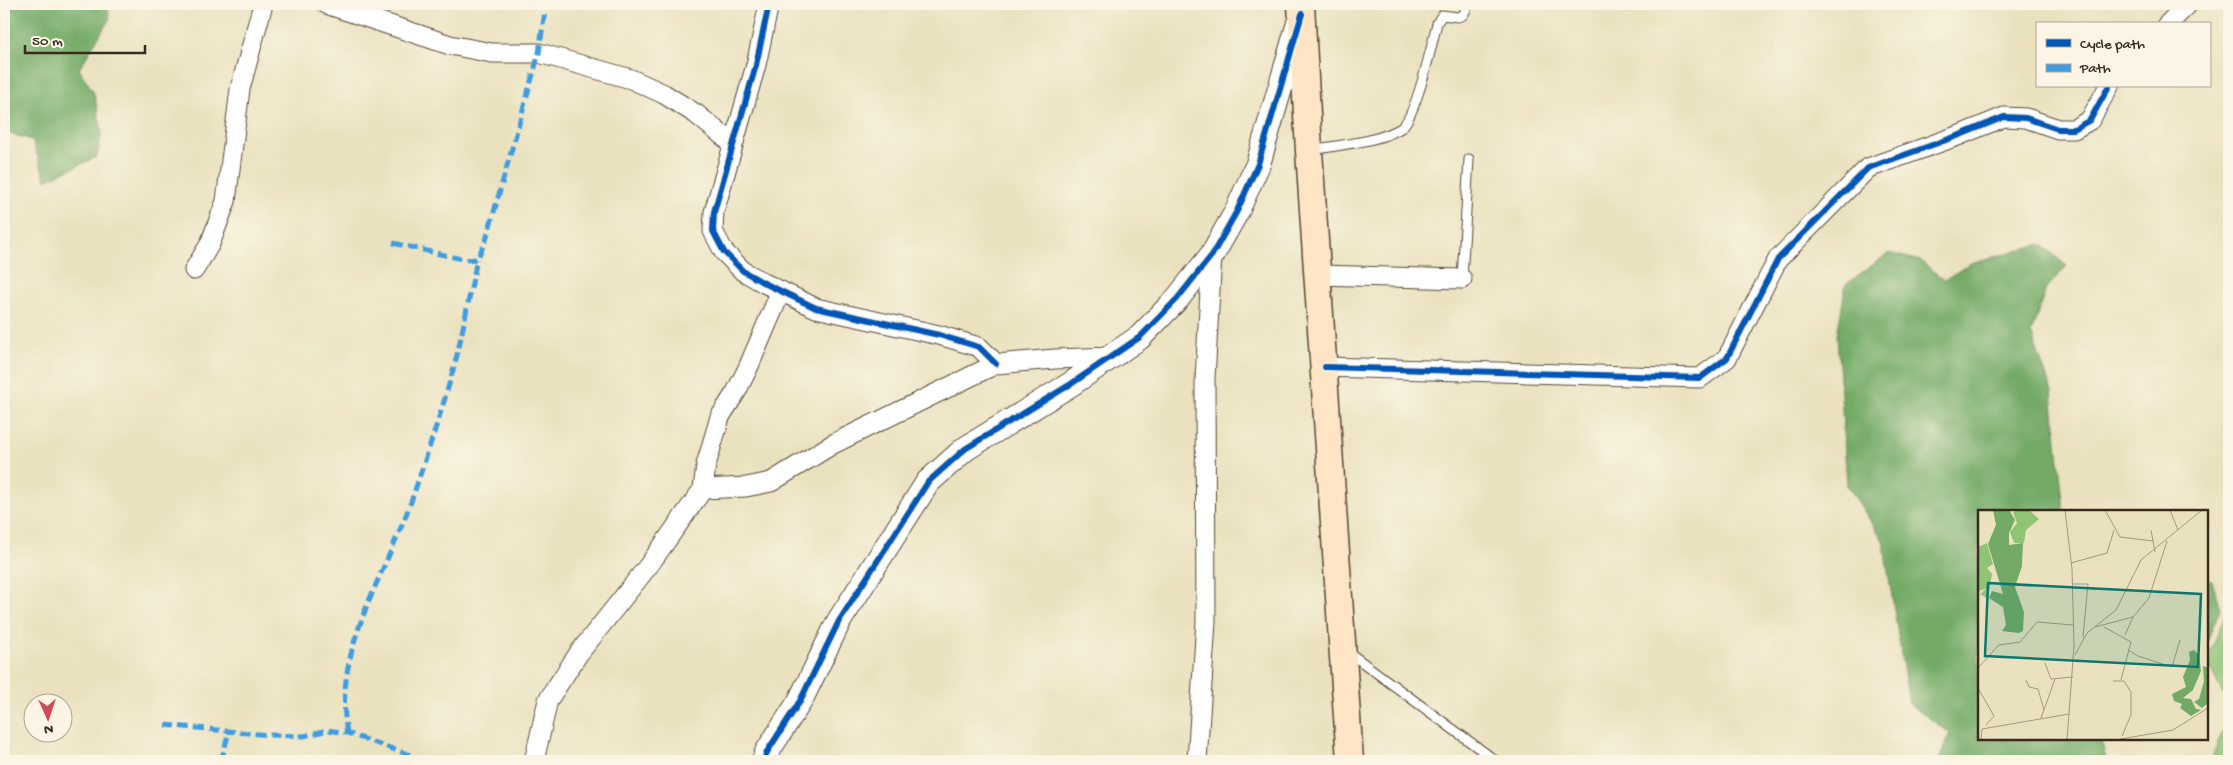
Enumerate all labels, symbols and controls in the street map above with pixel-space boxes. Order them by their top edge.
scale bar [25,22,145,54]
legend [2036,22,2210,88]
text: 50 m [32,33,63,51]
text: Cycle path [2080,36,2145,54]
text: Path [2079,60,2111,78]
inset map [1978,510,2208,740]
north arrow [22,692,72,742]
text: N [44,720,54,737]

